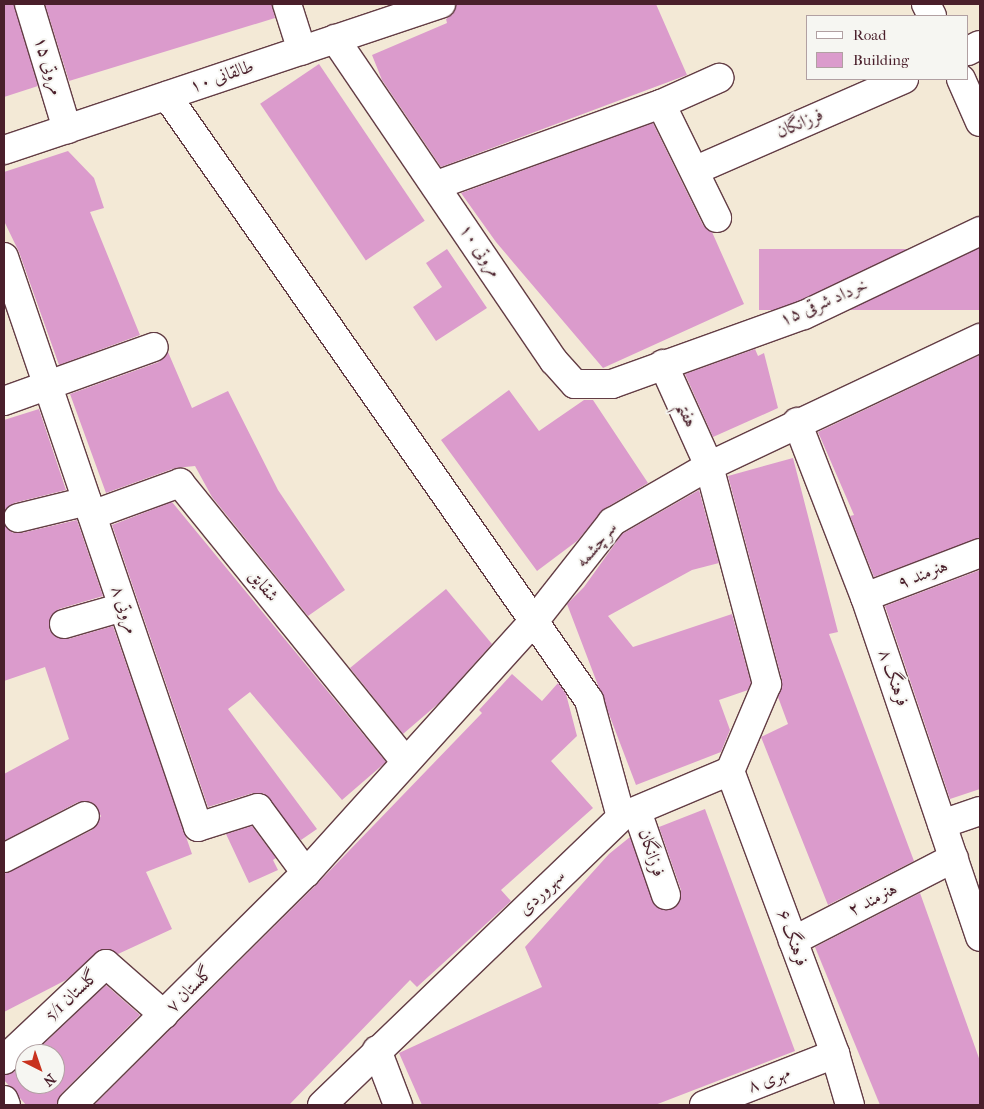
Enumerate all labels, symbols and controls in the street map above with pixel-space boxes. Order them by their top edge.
legend [806,15,969,80]
text: Road [853,26,886,44]
street label: مروتی ۱۵ [29,34,67,98]
text: Building [853,51,909,69]
street label: طالقانی ۱۰ [187,56,257,98]
street label: فرزانگان [773,104,827,144]
street label: مروتی ۱۰ [454,220,506,282]
street label: ۱۵ خرداد شرقی [777,275,871,331]
street label: هفتم [671,399,701,431]
street label: سرچشمه [572,518,622,572]
street label: هنرمند ۹ [895,556,951,594]
street label: شقایق [243,565,283,607]
street label: مروتی ۸ [106,583,142,637]
street label: فرهنگ ۸ [873,647,913,709]
street label: فرزانگان [633,826,669,880]
street label: سهروردی [514,865,570,921]
street label: هنرمند ۲ [845,879,901,921]
street label: فرهنگ ۶ [772,907,812,969]
street label: گلستان ۷ [162,962,218,1018]
street label: گلستان 5/1 [41,966,103,1026]
north arrow [15,1044,65,1094]
street label: مهری ۸ [745,1062,793,1098]
text: N [40,1070,59,1090]

